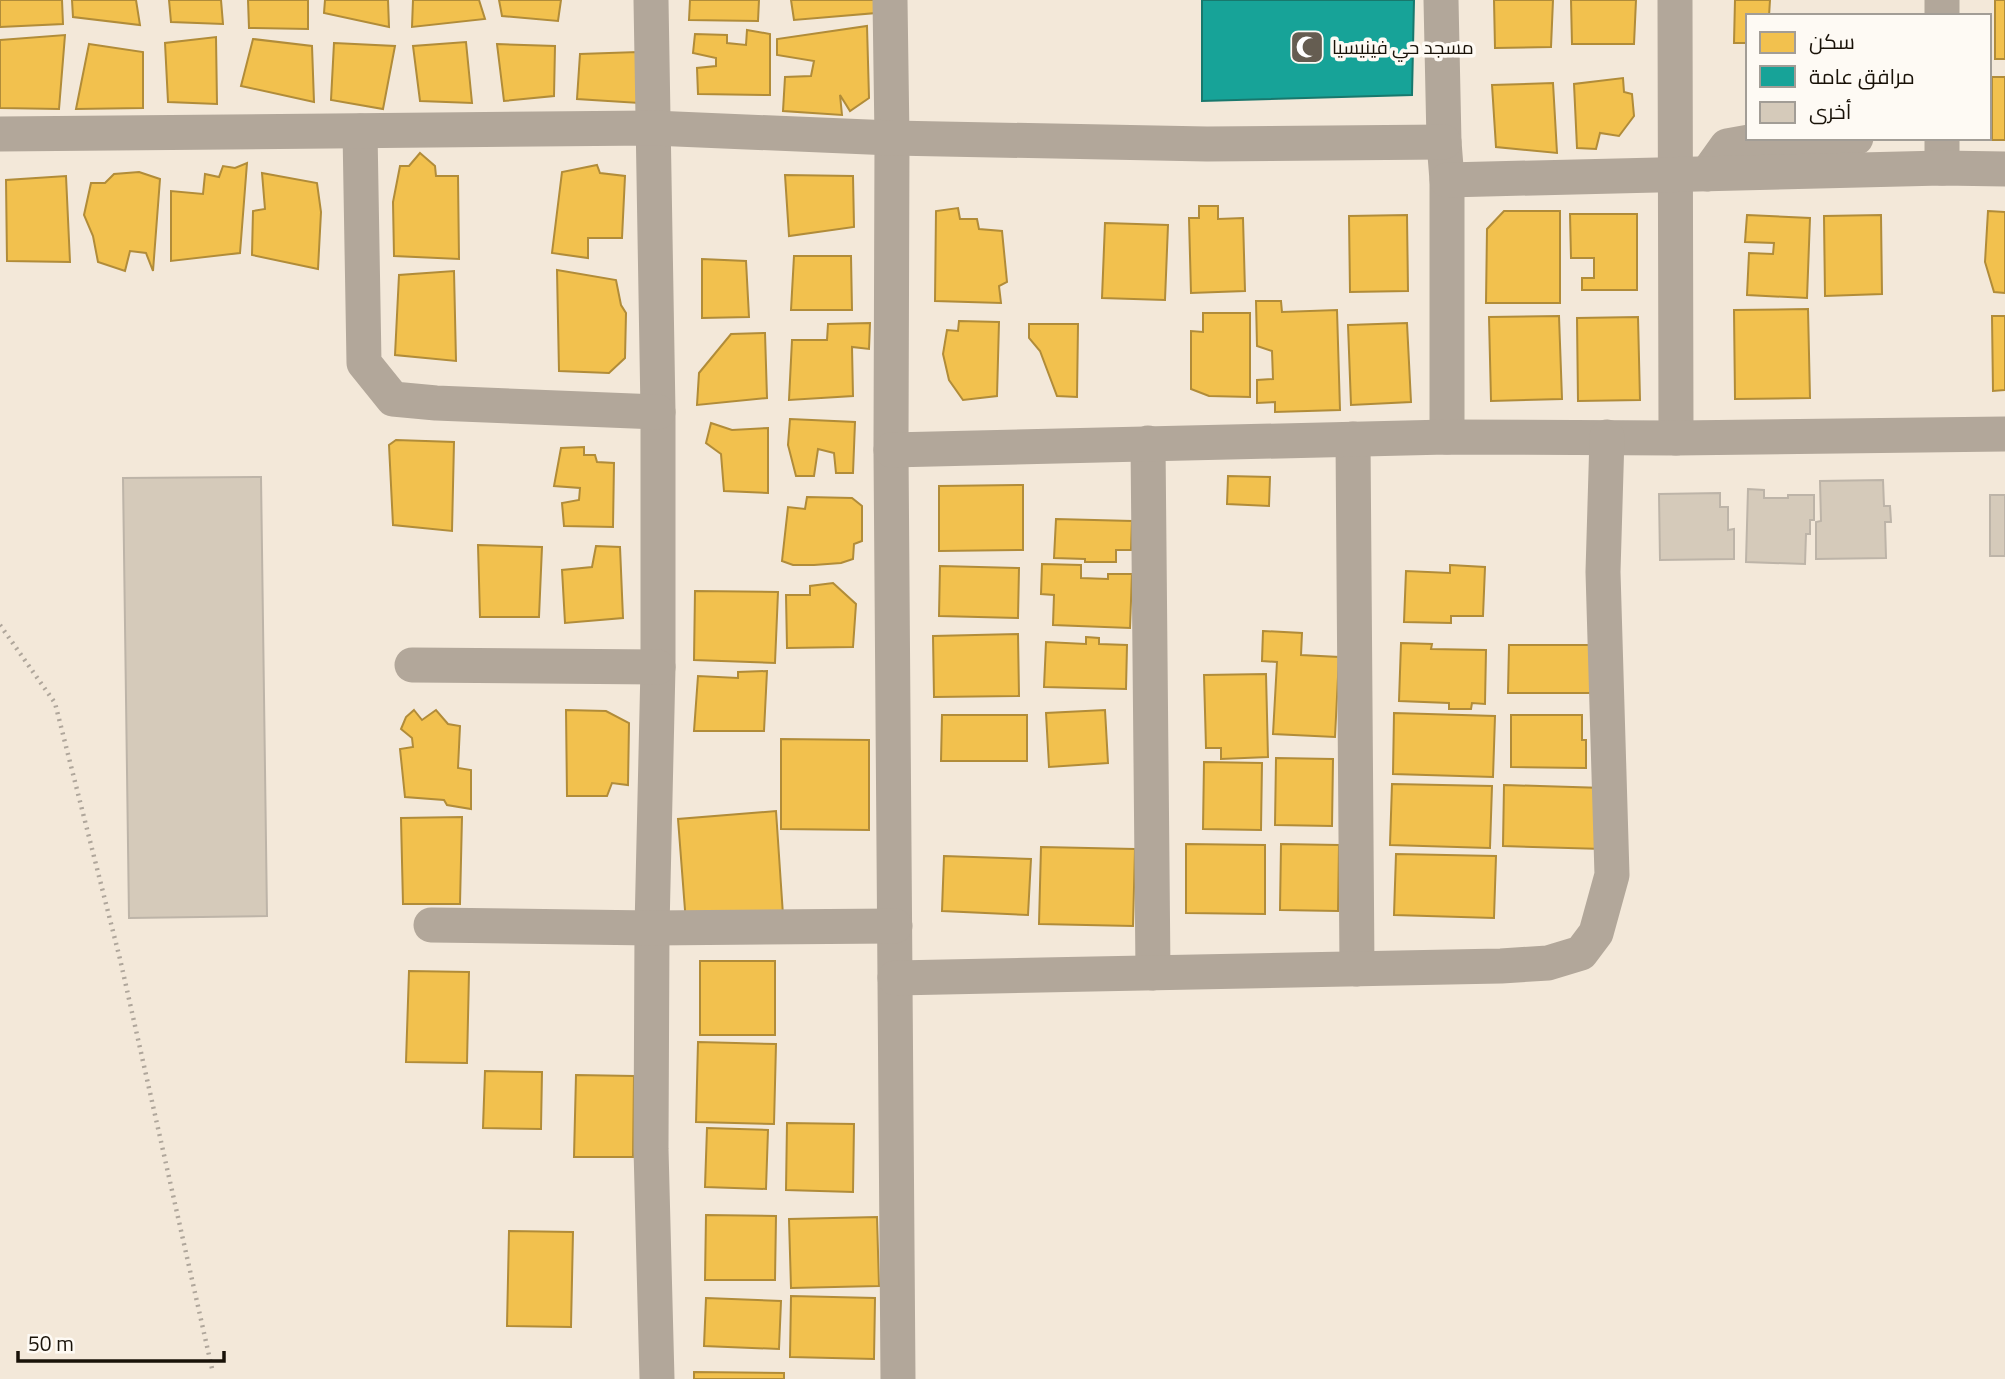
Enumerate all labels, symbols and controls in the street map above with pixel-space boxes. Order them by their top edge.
legend [1746,14,1991,140]
text: سكن [1809,25,1855,57]
mosque icon: مسجد حي فينيسيا [1288,28,1326,66]
place label: مسجد حي فينيسيا [1332,32,1474,62]
text: مرافق عامة [1809,60,1915,92]
text: أخرى [1809,95,1851,127]
scale bar [18,1320,224,1364]
text: 50 m [28,1327,74,1359]

